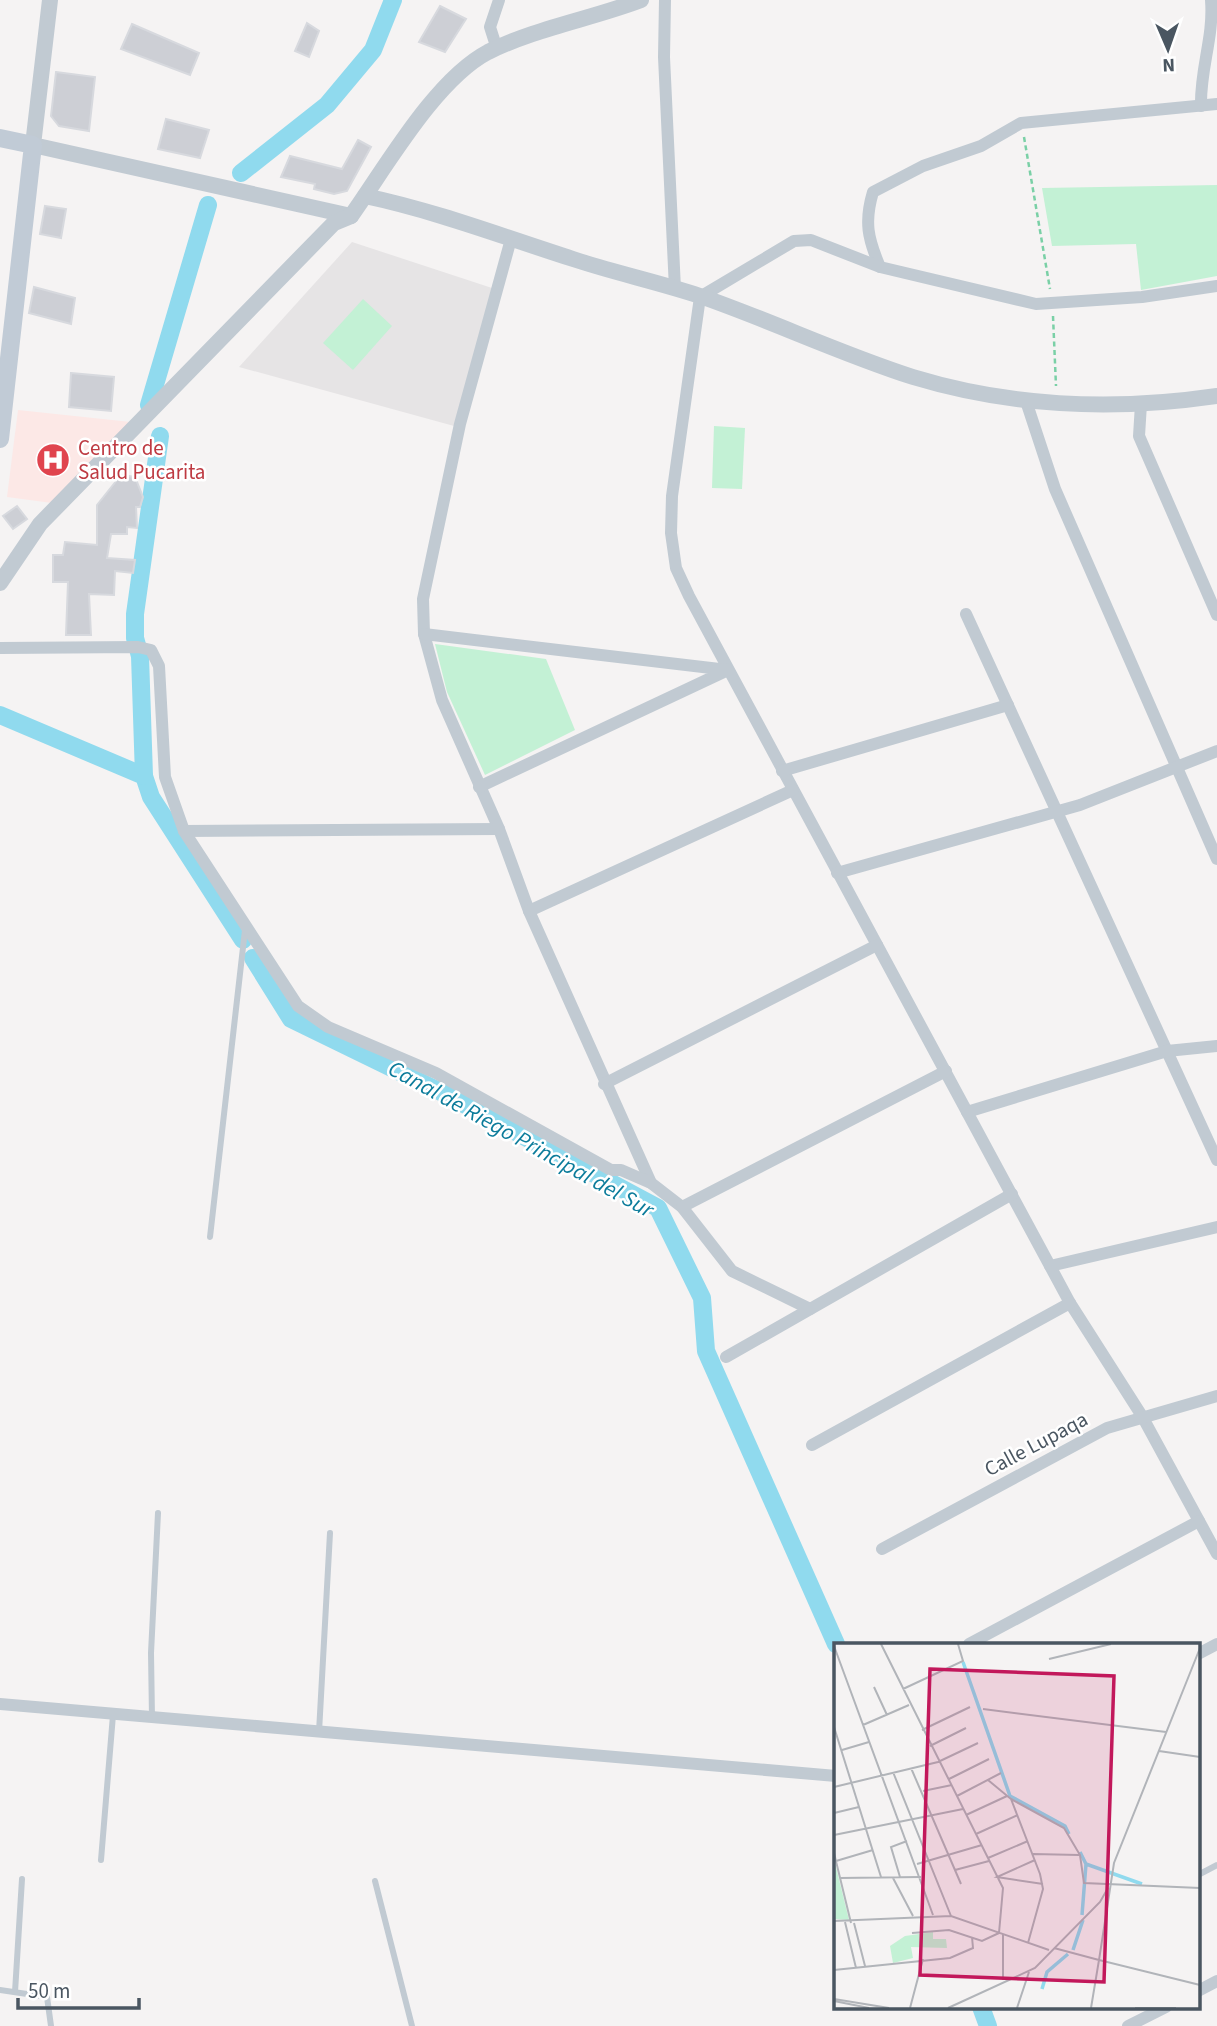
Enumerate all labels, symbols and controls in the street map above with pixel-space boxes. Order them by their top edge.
north arrow [1133,14,1203,84]
text: N [1162,51,1175,78]
place label: Centro de Salud Pucarita [78,433,205,487]
hospital icon: Centro de Salud Pucarita [34,441,72,479]
water label: Canal de Riego Principal del Sur [382,1052,661,1226]
street label: Calle Lupaqa [979,1404,1093,1484]
inset map [834,1643,1200,2008]
scale bar [18,1966,138,2010]
text: 50 m [28,1976,70,2006]

